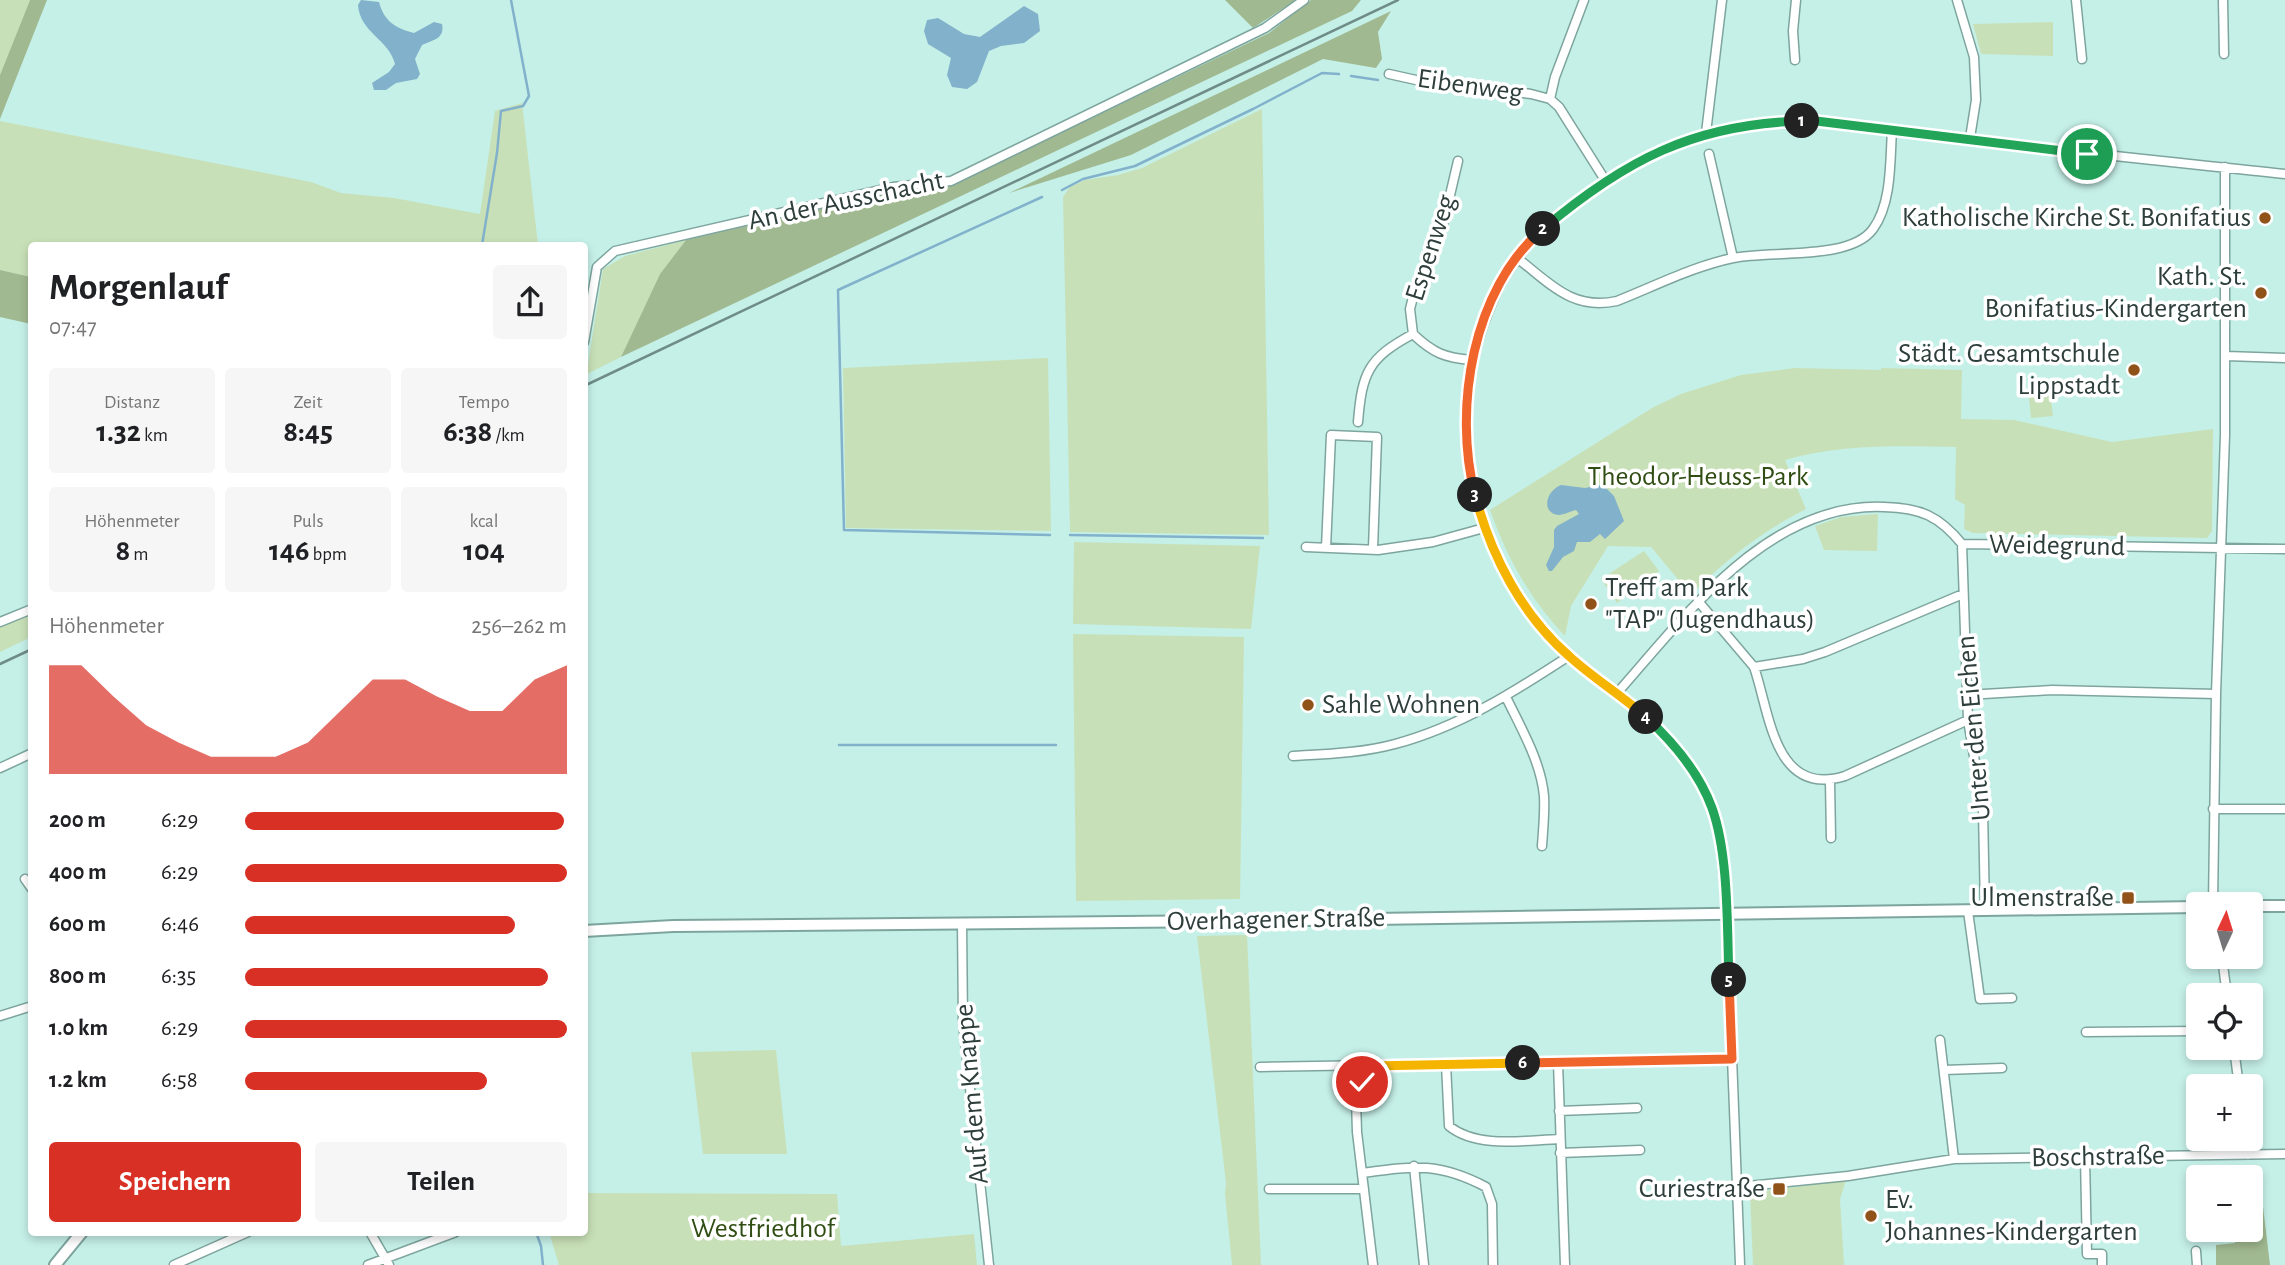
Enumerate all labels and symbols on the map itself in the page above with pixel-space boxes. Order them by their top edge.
street label: Eibenweg [1415,65,1525,107]
pin: 1 [1784,104,1820,138]
pin [2057,124,2117,184]
street label: An der Ausschacht [746,167,946,235]
street label: Espenweg [1401,191,1461,304]
place label: Katholische Kirche St. Bonifatius [1902,204,2251,232]
marker: Katholische Kirche St. Bonifatius [2257,210,2273,226]
pin: 2 [1526,212,1560,246]
place label: Kath. St. Bonifatius-Kindergarten [1984,263,2247,323]
marker: Kath. St. Bonifatius-Kindergarten [2253,285,2269,301]
place label: Städt. Gesamtschule Lippstadt [1898,340,2120,400]
marker: Städt. Gesamtschule Lippstadt [2126,362,2142,378]
park label: Theodor-Heuss-Park [1587,463,1809,491]
pin: 3 [1458,477,1492,512]
street label: Weidegrund [1989,531,2125,561]
place label: Treff am Park "TAP" (Jugendhaus) [1605,574,1815,634]
marker: Treff am Park "TAP" (Jugendhaus) [1583,596,1599,612]
street label: Unter den Eichen [1952,634,1996,822]
place label: Sahle Wohnen [1322,691,1480,719]
marker: Sahle Wohnen [1300,697,1316,713]
pin: 4 [1628,700,1664,734]
place label: Ulmenstraße [1970,884,2114,912]
marker: Ulmenstraße [2120,890,2136,906]
north arrow [2186,892,2263,970]
street label: Overhagener Straße [1166,904,1386,936]
pin: 5 [1712,962,1746,998]
street label: Auf dem Knappe [950,1003,994,1185]
pin: 6 [1506,1046,1540,1080]
pin [1332,1052,1392,1112]
street label: Boschstraße [2031,1142,2165,1172]
place label: Curiestraße [1639,1175,1765,1203]
marker: Curiestraße [1771,1181,1787,1197]
place label: Ev. Johannes-Kindergarten [1885,1186,2138,1246]
marker: Ev. Johannes-Kindergarten [1863,1208,1879,1224]
park label: Westfriedhof [691,1215,836,1243]

